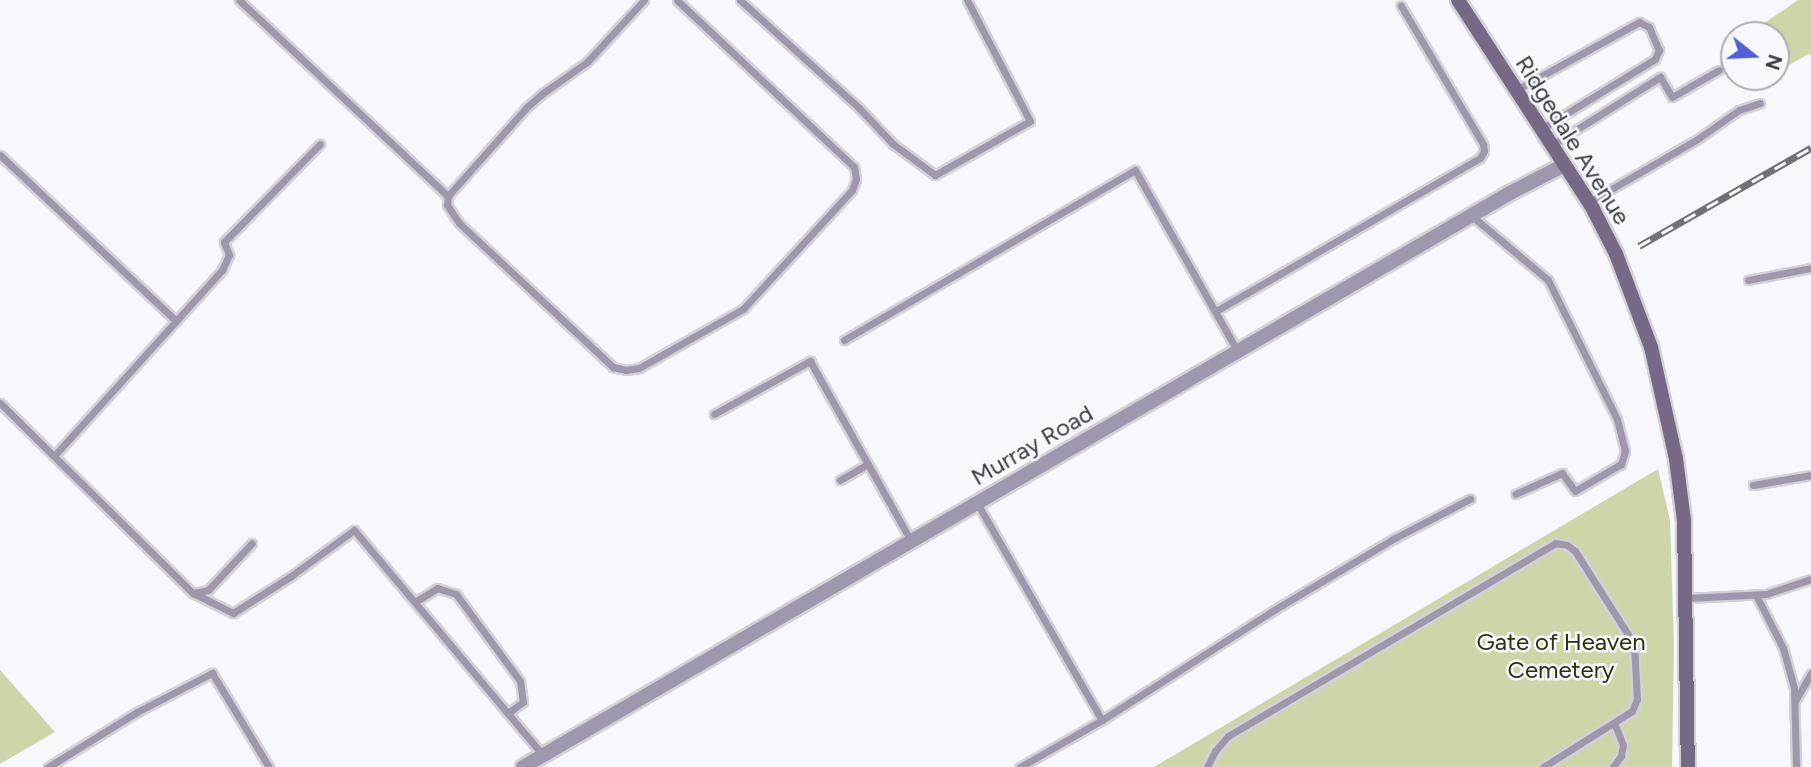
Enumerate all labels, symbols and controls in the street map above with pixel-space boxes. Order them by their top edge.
north arrow [1720,21,1790,91]
street label: Ridgedale Avenue [1509,50,1637,230]
text: N [1760,51,1787,73]
street label: Murray Road [966,399,1098,491]
park label: Gate of Heaven Cemetery [1476,628,1646,684]

